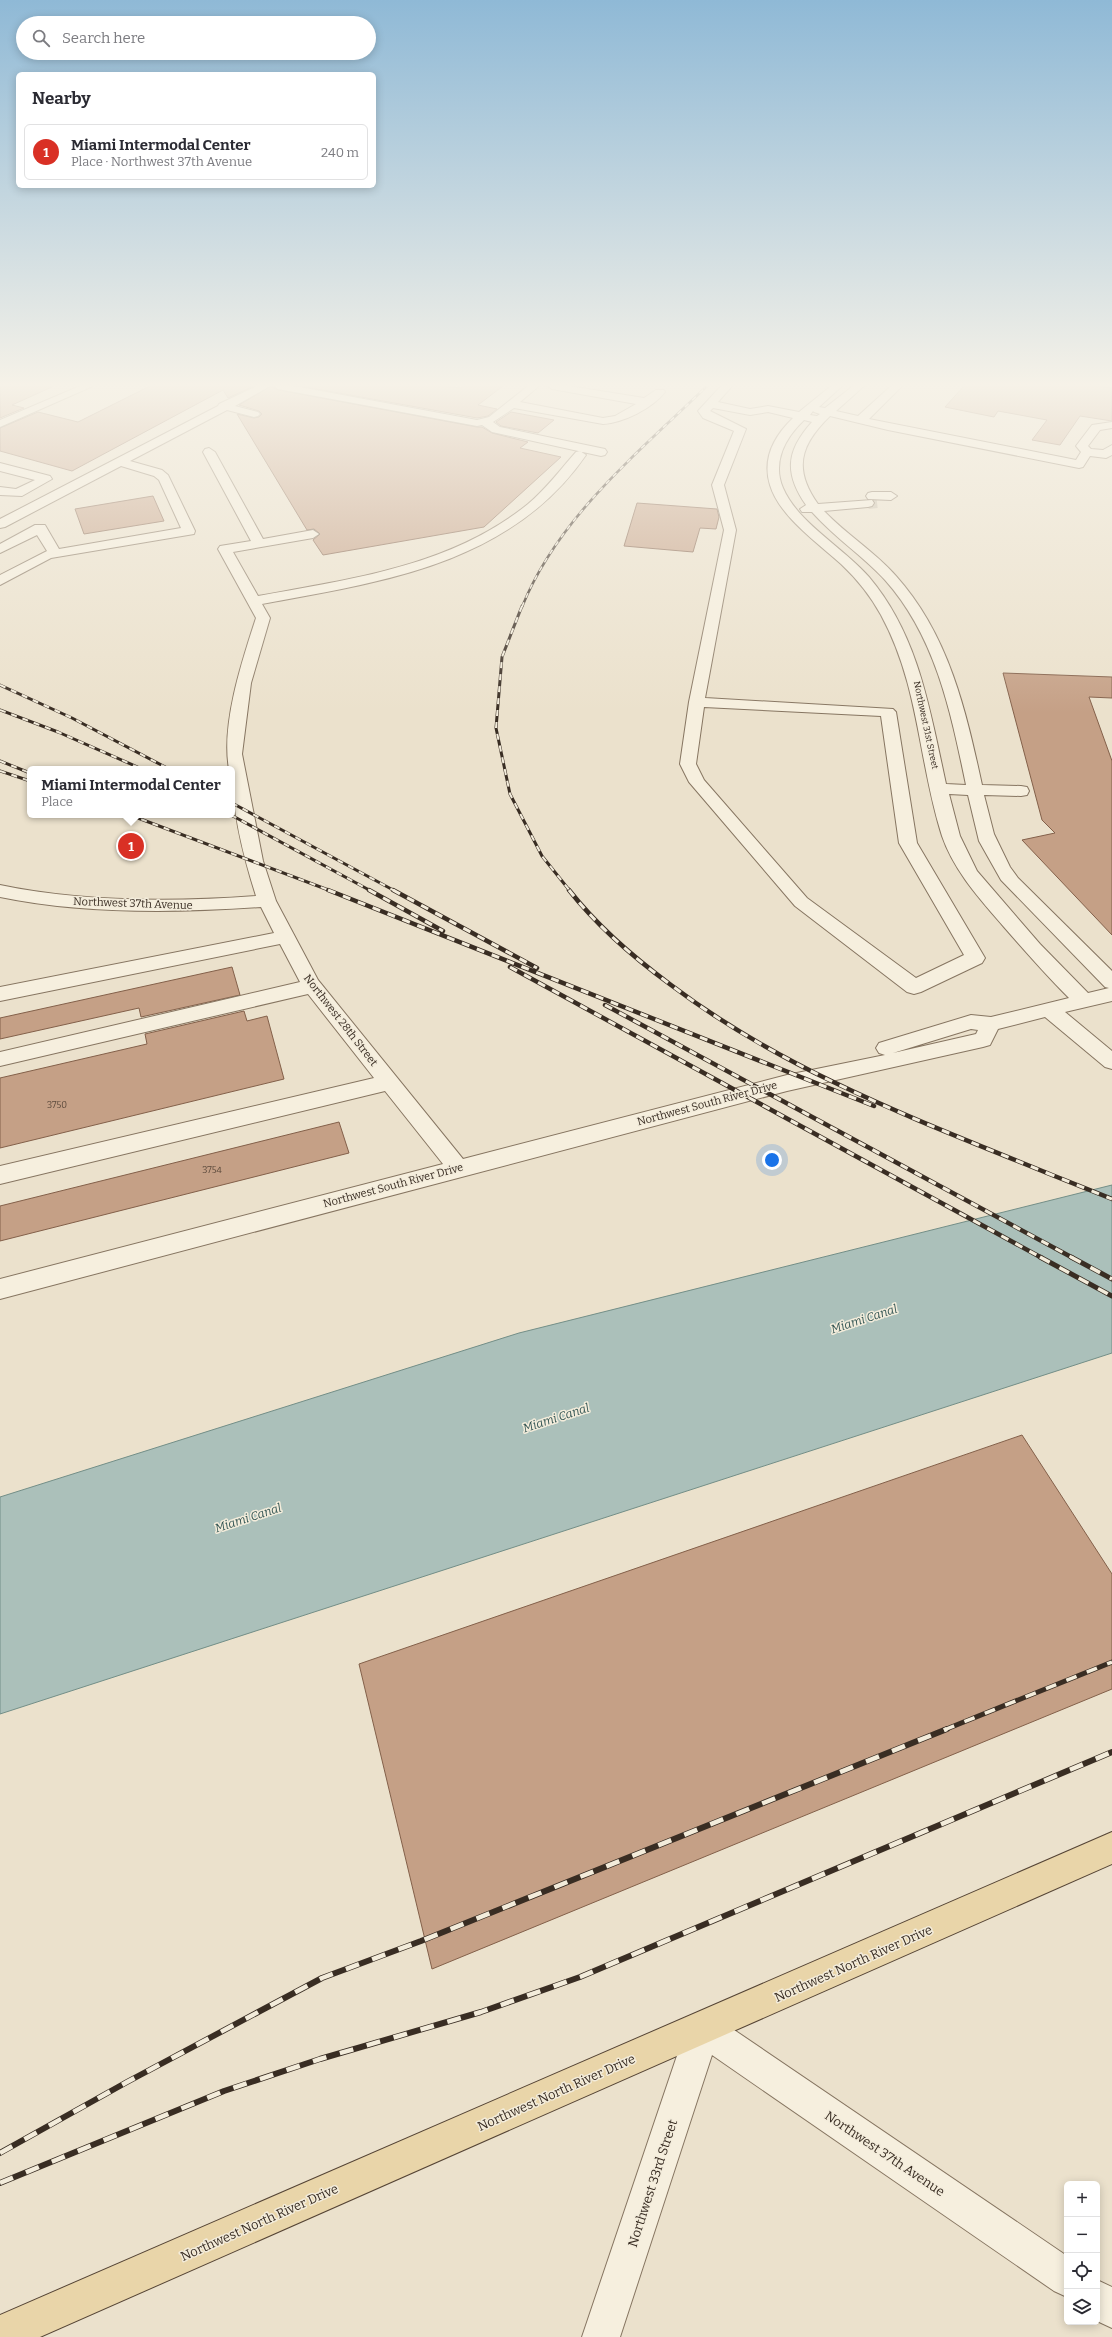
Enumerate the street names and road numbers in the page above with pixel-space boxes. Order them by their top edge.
street label: Northwest 31st Street [912,680,940,771]
street label: Northwest 37th Avenue [73,895,193,912]
street label: Northwest 28th Street [301,972,380,1069]
street label: Northwest South River Drive [636,1078,779,1128]
street label: Northwest South River Drive [322,1160,465,1210]
street label: Northwest North River Drive [772,1922,934,2005]
street label: Northwest North River Drive [475,2051,637,2134]
street label: Northwest 37th Avenue [822,2108,947,2199]
street label: Northwest 33rd Street [625,2117,680,2249]
street label: Northwest North River Drive [178,2181,340,2264]

